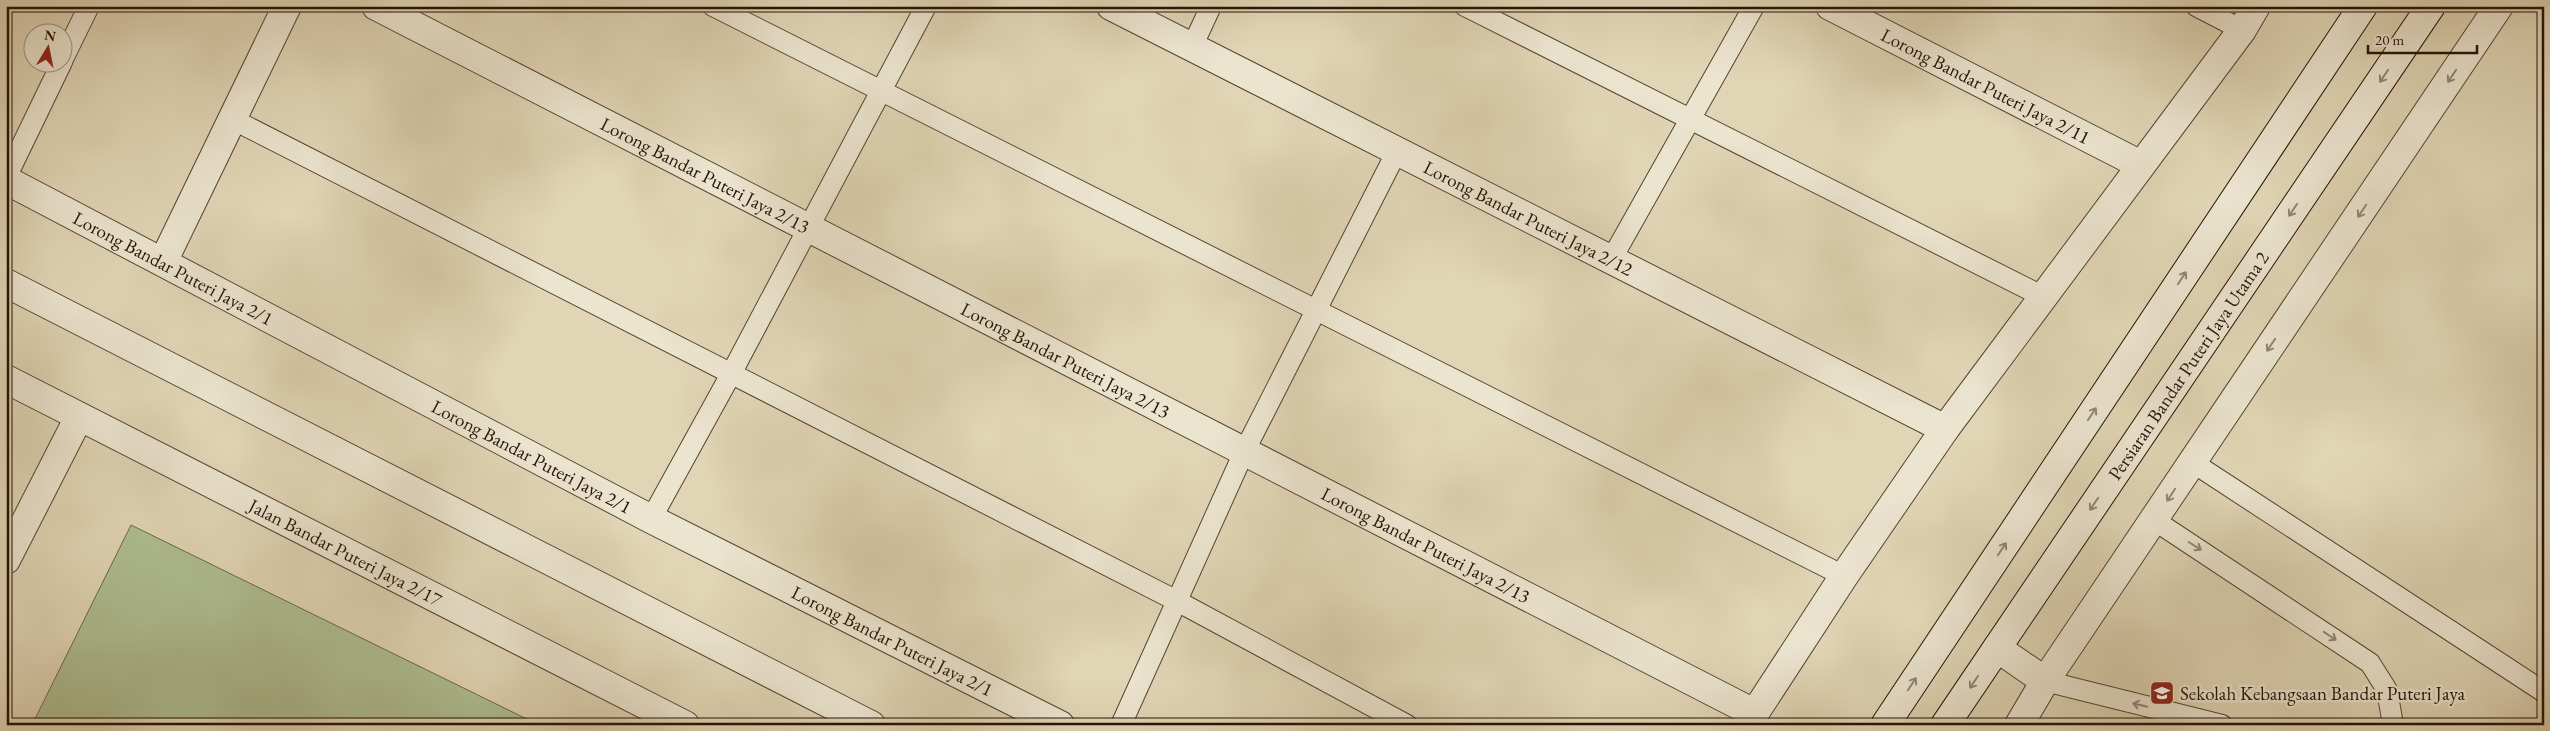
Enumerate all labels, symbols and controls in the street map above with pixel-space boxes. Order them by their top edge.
north arrow [22,22,72,72]
street label: Lorong Bandar Puteri Jaya 2/11 [1877,22,2094,150]
scale bar [2368,22,2476,54]
text: N [43,25,58,45]
text: 20 m [2375,30,2404,49]
one-way arrow [2379,68,2389,82]
one-way arrow [2447,68,2457,82]
street label: Lorong Bandar Puteri Jaya 2/13 [596,111,814,239]
street label: Lorong Bandar Puteri Jaya 2/12 [1419,155,1637,282]
one-way arrow [2288,203,2298,217]
one-way arrow [2356,203,2366,217]
street label: Lorong Bandar Puteri Jaya 2/1 [69,206,277,331]
street label: Persiaran Bandar Puteri Jaya Utama 2 [2102,247,2275,485]
one-way arrow [2177,272,2187,286]
street label: Lorong Bandar Puteri Jaya 2/13 [957,296,1174,424]
one-way arrow [2266,338,2276,352]
street label: Lorong Bandar Puteri Jaya 2/1 [427,394,636,520]
one-way arrow [2087,407,2097,421]
street label: Lorong Bandar Puteri Jaya 2/13 [1317,481,1534,609]
one-way arrow [2165,488,2176,502]
street label: Jalan Bandar Puteri Jaya 2/17 [243,492,447,612]
one-way arrow [2089,497,2099,511]
one-way arrow [2188,541,2202,551]
one-way arrow [1997,542,2007,556]
street label: Lorong Bandar Puteri Jaya 2/1 [787,580,997,702]
one-way arrow [2323,631,2337,642]
one-way arrow [1968,675,1978,689]
one-way arrow [1907,677,1917,691]
school or university icon: Sekolah Kebangsaan Bandar Puteri Jaya [2149,680,2175,706]
place label: Sekolah Kebangsaan Bandar Puteri Jaya [2180,681,2465,706]
one-way arrow [2133,700,2149,709]

